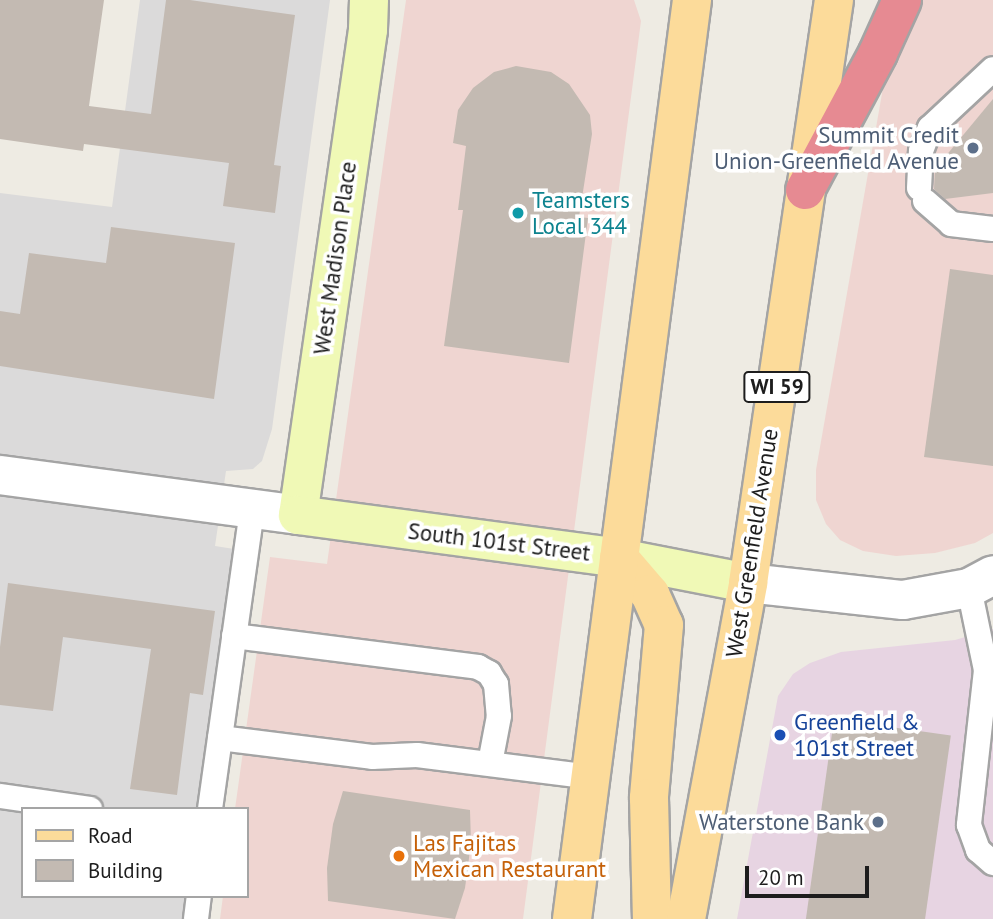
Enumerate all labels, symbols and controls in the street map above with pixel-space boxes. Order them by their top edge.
place label: Summit Credit Union-Greenfield Avenue [713,121,959,175]
marker: Summit Credit Union-Greenfield Avenue [965,140,981,156]
street label: West Madison Place [308,160,362,356]
place label: Teamsters Local 344 [532,186,630,240]
marker: Teamsters Local 344 [510,205,526,221]
road number: WI 59 [742,370,812,404]
street label: West Greenfield Avenue [720,426,784,660]
street label: South 101st Street [406,517,592,567]
place label: Greenfield & 101st Street [794,708,920,762]
marker: Greenfield & 101st Street [772,727,788,743]
legend [21,807,248,898]
place label: Waterstone Bank [699,808,864,836]
marker: Waterstone Bank [870,814,886,830]
text: Road [88,822,132,849]
place label: Las Fajitas Mexican Restaurant [413,829,606,883]
marker: Las Fajitas Mexican Restaurant [391,848,407,864]
scale bar [748,852,872,896]
text: Building [88,857,163,884]
text: 20 m [758,864,804,891]

